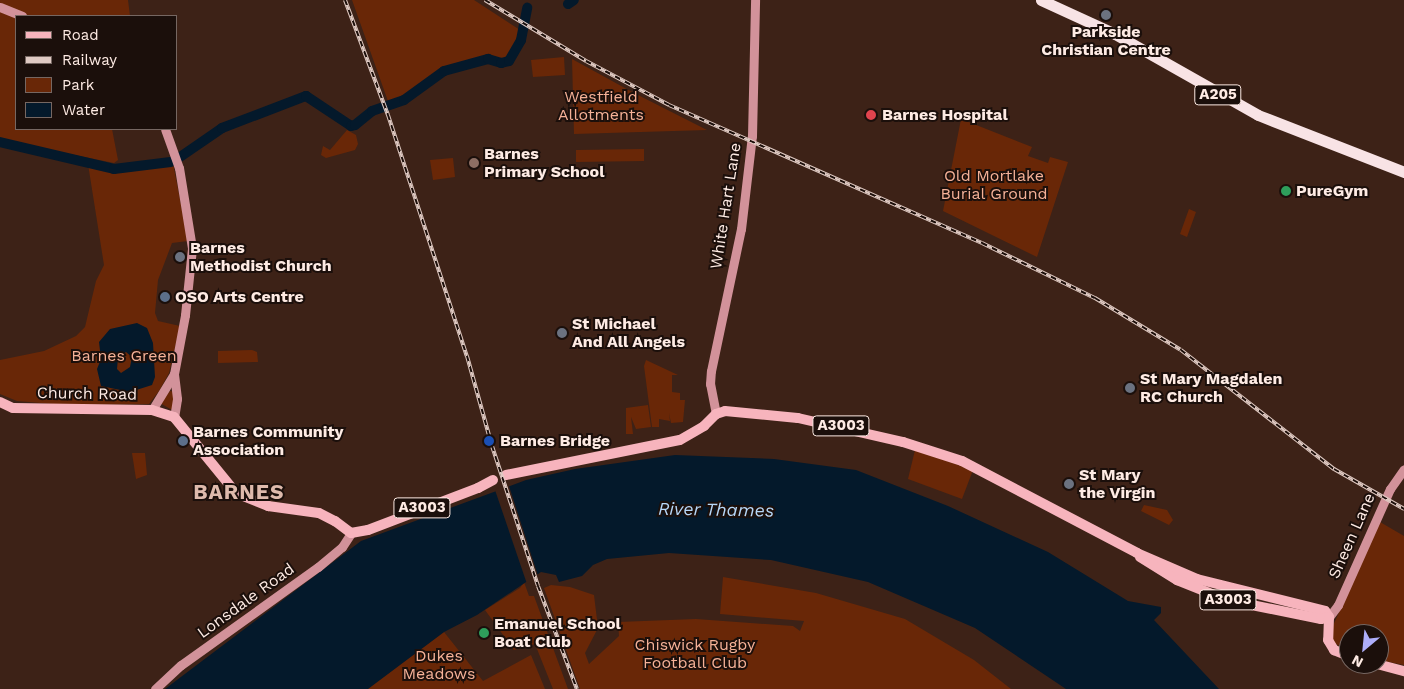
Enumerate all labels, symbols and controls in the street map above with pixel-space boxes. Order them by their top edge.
marker: Parkside Christian Centre [1100,9,1112,21]
legend [15,15,178,130]
place label: Parkside Christian Centre [1041,22,1171,60]
text: Road [62,26,99,44]
text: Railway [62,51,117,69]
text: Park [62,76,94,94]
road number: A205 [1194,82,1242,108]
park label: Westfield Allotments [558,87,644,125]
text: Water [62,101,105,119]
place label: Barnes Hospital [882,105,1008,125]
marker: Barnes Hospital [864,108,878,122]
street label: White Hart Lane [707,141,745,271]
place label: Barnes Primary School [484,144,605,182]
marker: Barnes Primary School [468,157,480,169]
park label: Old Mortlake Burial Ground [940,166,1048,204]
place label: PureGym [1296,181,1368,201]
marker: PureGym [1280,185,1292,197]
place label: Barnes Methodist Church [190,238,332,276]
marker: Barnes Methodist Church [174,251,186,263]
place label: OSO Arts Centre [175,287,304,307]
marker: OSO Arts Centre [159,291,171,303]
place label: St Michael And All Angels [572,314,686,352]
marker: St Michael And All Angels [556,327,568,339]
park label: Barnes Green [71,346,177,366]
place label: St Mary Magdalen RC Church [1140,369,1283,407]
marker: St Mary Magdalen RC Church [1124,382,1136,394]
street label: Church Road [37,384,137,404]
road number: A3003 [812,414,870,438]
place label: Barnes Community Association [193,422,343,460]
place label: Barnes Bridge [500,431,610,451]
marker: Barnes Bridge [482,434,496,448]
marker: Barnes Community Association [177,435,189,447]
place label: St Mary the Virgin [1079,465,1156,503]
marker: St Mary the Virgin [1063,478,1075,490]
district label: BARNES [193,479,285,505]
street label: Sheen Lane [1325,490,1379,582]
road number: A3003 [393,496,451,520]
water label: River Thames [657,498,775,522]
street label: Lonsdale Road [194,559,298,643]
road number: A3003 [1199,588,1257,612]
place label: Emanuel School Boat Club [494,614,621,652]
north arrow [1339,624,1389,674]
marker: Emanuel School Boat Club [478,627,490,639]
park label: Chiswick Rugby Football Club [634,635,756,673]
park label: Dukes Meadows [403,646,475,684]
text: N [1349,652,1366,671]

